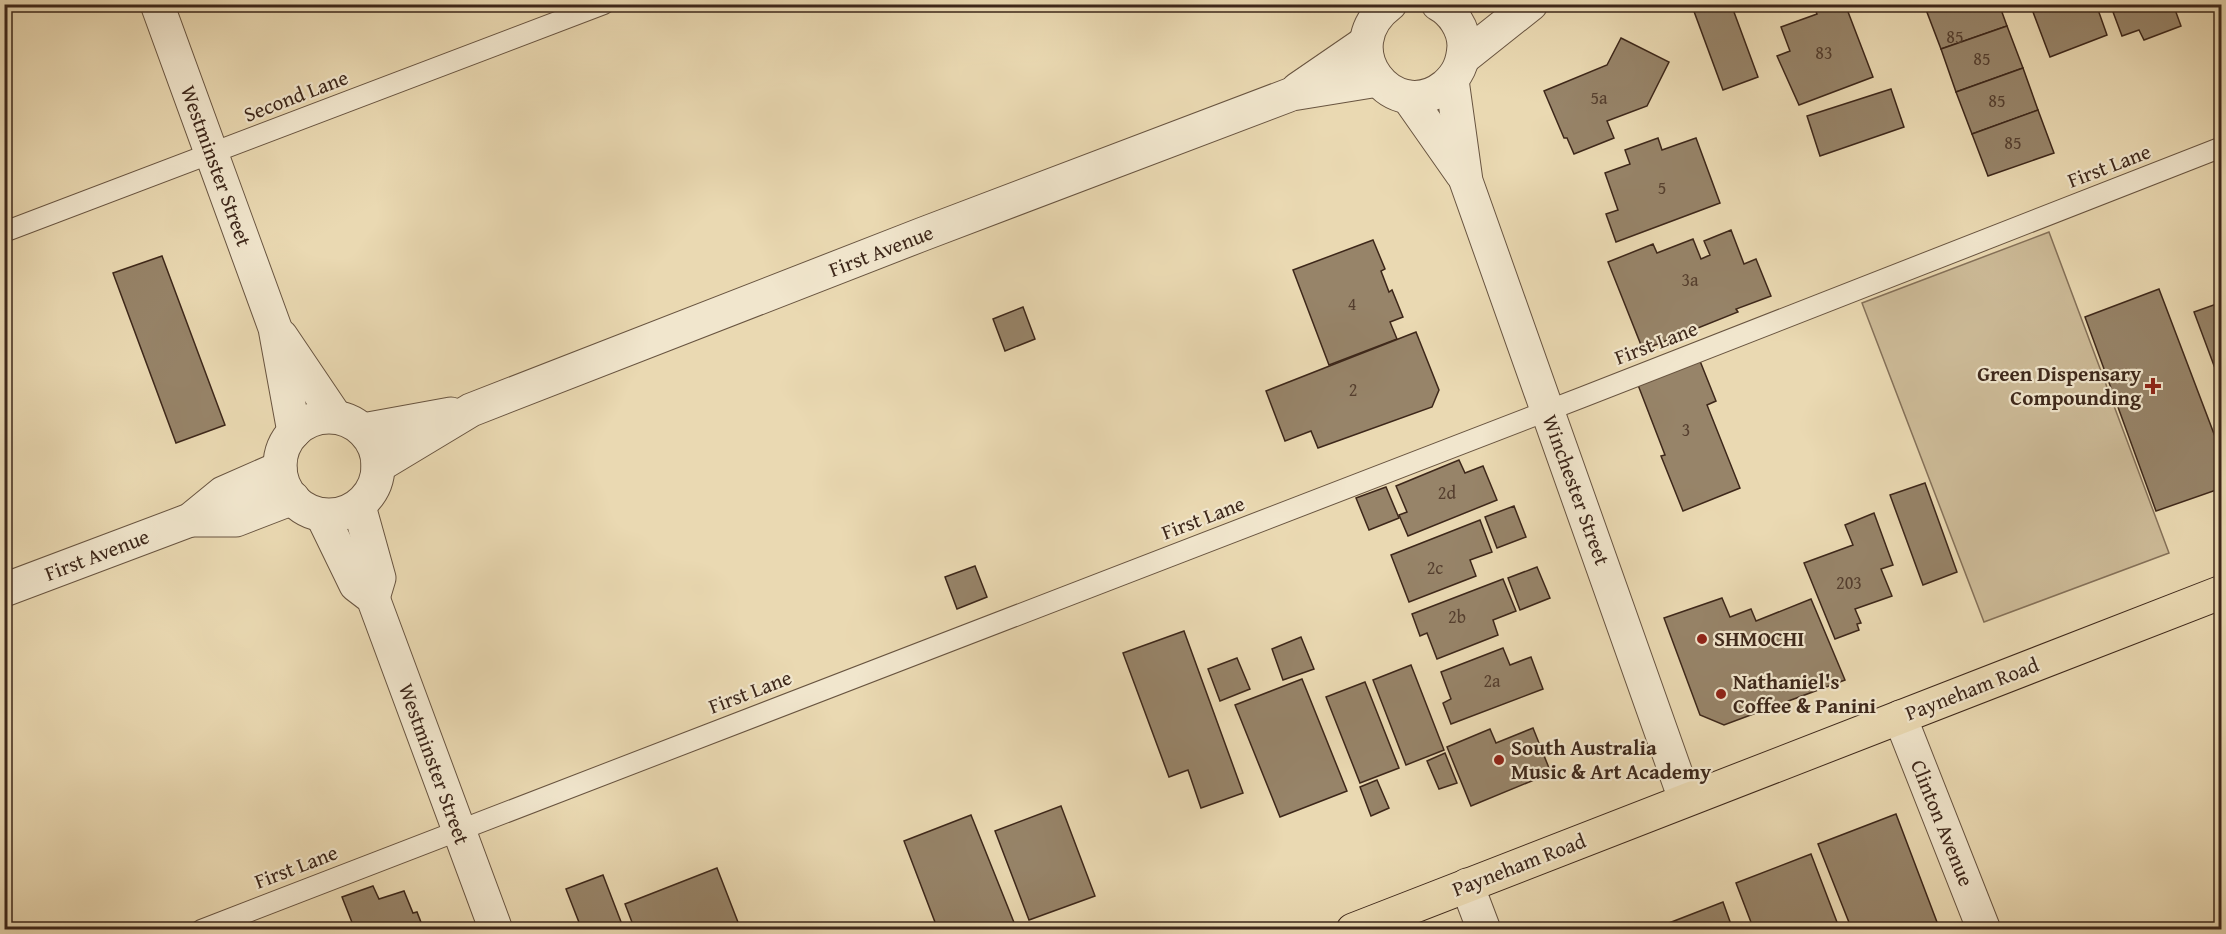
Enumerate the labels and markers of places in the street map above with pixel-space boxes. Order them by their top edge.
place label: Green Dispensary Compounding [1977,358,2142,413]
marker: Green Dispensary Compounding [2146,379,2160,393]
place label: SHMOCHI [1714,623,1804,654]
marker: SHMOCHI [1695,632,1709,646]
place label: Nathaniel's Coffee & Panini [1733,666,1877,721]
marker: Nathaniel's Coffee & Panini [1714,687,1728,701]
place label: South Australia Music & Art Academy [1511,732,1711,787]
marker: South Australia Music & Art Academy [1492,753,1506,767]

